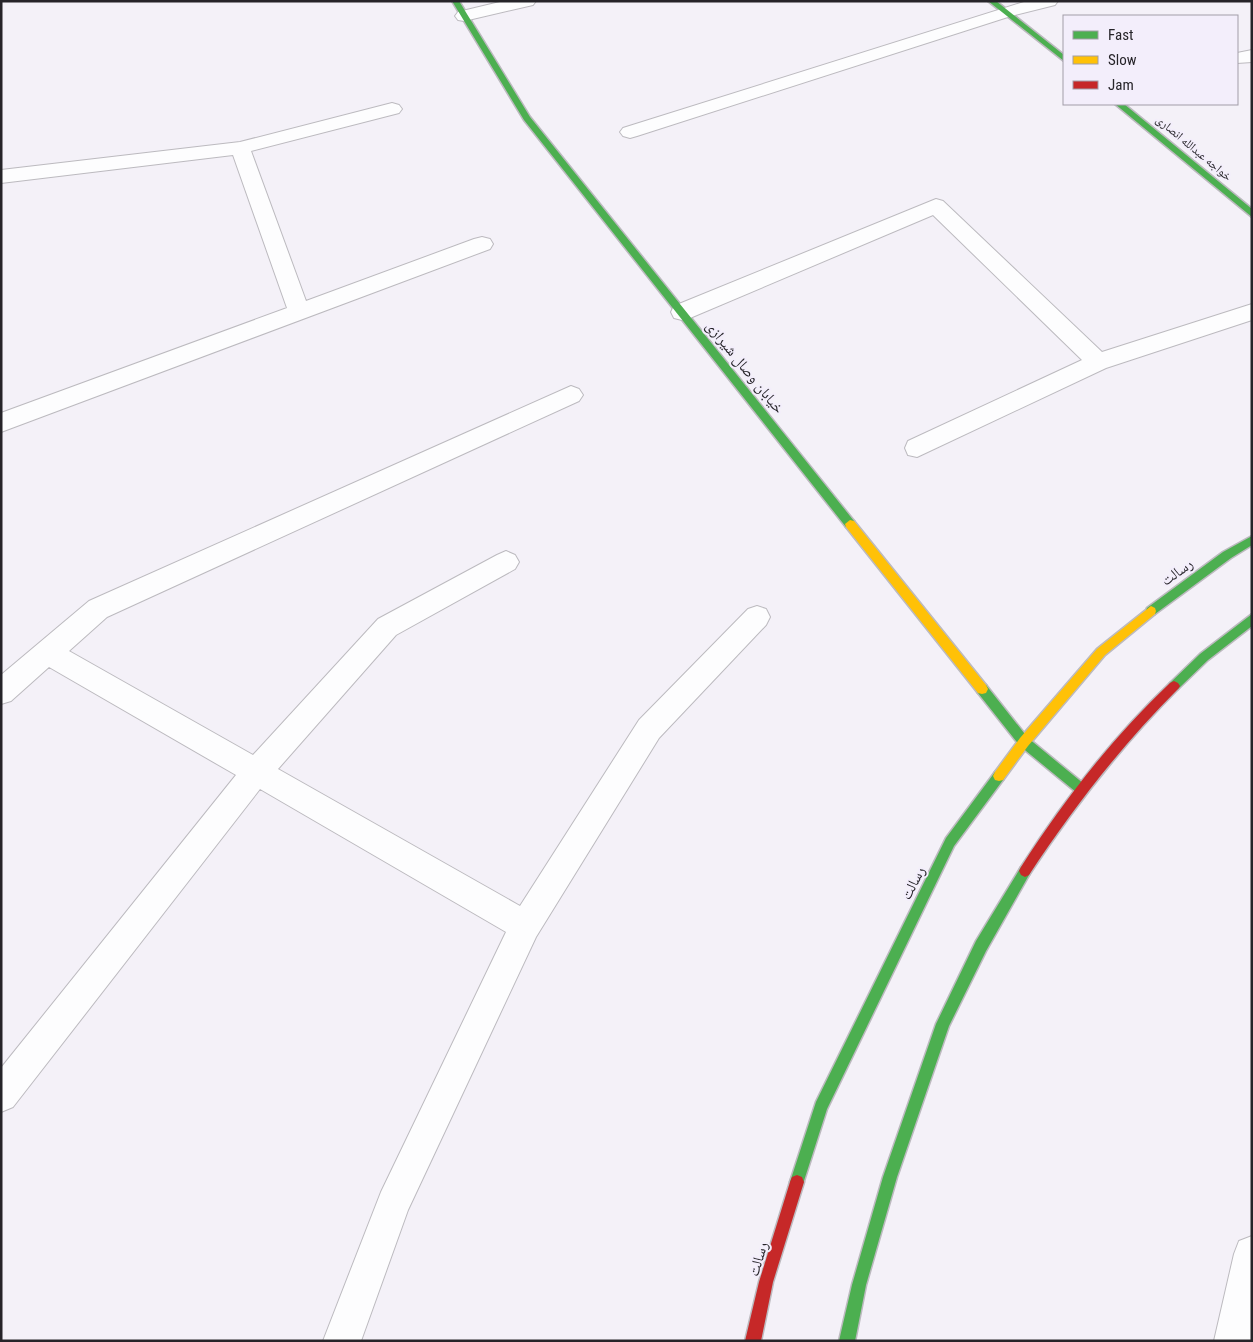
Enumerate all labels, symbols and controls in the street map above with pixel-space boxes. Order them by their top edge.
legend [1063,15,1238,105]
text: Fast [1108,26,1133,44]
text: Slow [1108,51,1137,69]
text: Jam [1108,76,1134,94]
street label: خواجه عبدالله انصاری [1153,112,1235,184]
street label: خیابان وصال شیرازی [701,317,788,418]
street label: رسالت [1158,554,1197,590]
street label: رسالت [897,863,929,903]
street label: رسالت [744,1239,772,1278]

